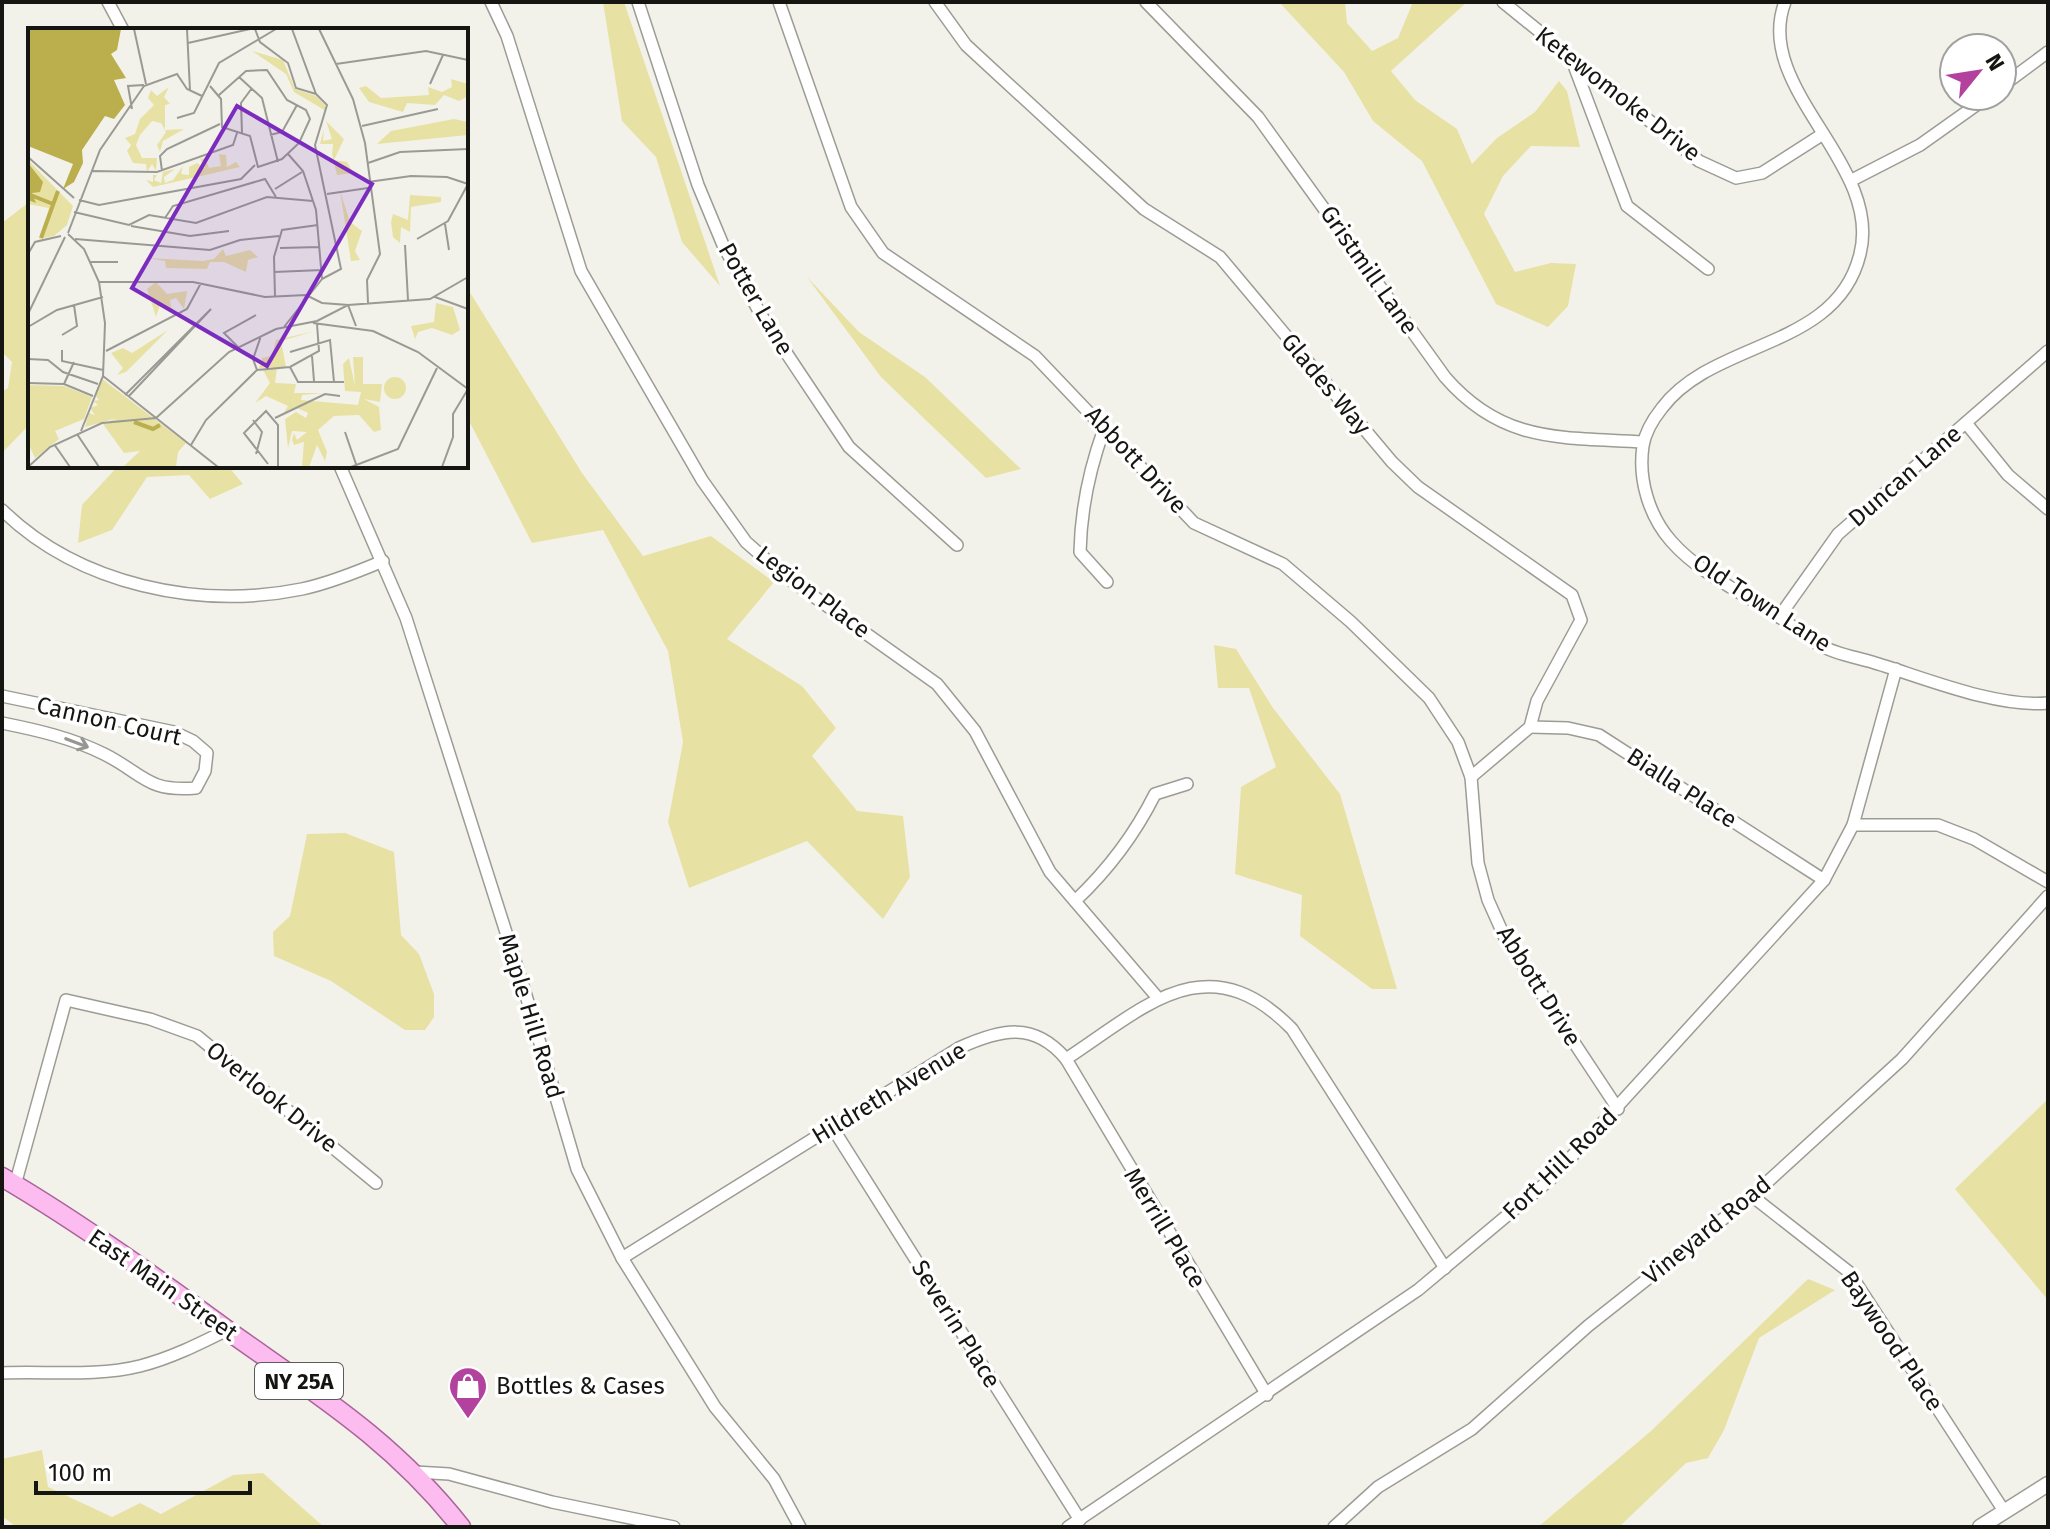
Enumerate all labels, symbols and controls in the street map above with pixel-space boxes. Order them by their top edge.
street label: Ketewomoke Drive [1530,21,1706,167]
inset map [28,28,468,468]
north arrow [1938,32,2018,112]
text: N [1980,49,2010,75]
street label: Gristmill Lane [1314,200,1424,340]
street label: Potter Lane [713,238,799,360]
street label: Glades Way [1276,328,1377,441]
street label: Abbott Drive [1079,401,1193,519]
street label: Duncan Lane [1843,419,1967,533]
street label: Legion Place [750,540,876,644]
street label: Old Town Lane [1688,548,1836,658]
street label: Cannon Court [34,691,184,751]
one-way arrow [64,737,89,751]
street label: Bialla Place [1622,742,1742,834]
street label: Abbott Drive [1491,921,1587,1051]
street label: Maple Hill Road [493,930,569,1102]
street label: Overlook Drive [201,1036,343,1158]
street label: Hildreth Avenue [807,1036,971,1150]
street label: Fort Hill Road [1497,1102,1623,1226]
street label: Merrill Place [1118,1163,1212,1293]
street label: Vineyard Road [1637,1170,1777,1290]
street label: East Main Street [83,1223,243,1347]
street label: Severin Place [906,1255,1006,1393]
street label: Baywood Place [1835,1266,1949,1416]
road number: NY 25A [255,1363,343,1399]
shop icon: Bottles & Cases [447,1365,489,1420]
place label: Bottles & Cases [496,1372,665,1400]
scale bar [36,1445,250,1495]
text: 100 m [48,1459,112,1487]

